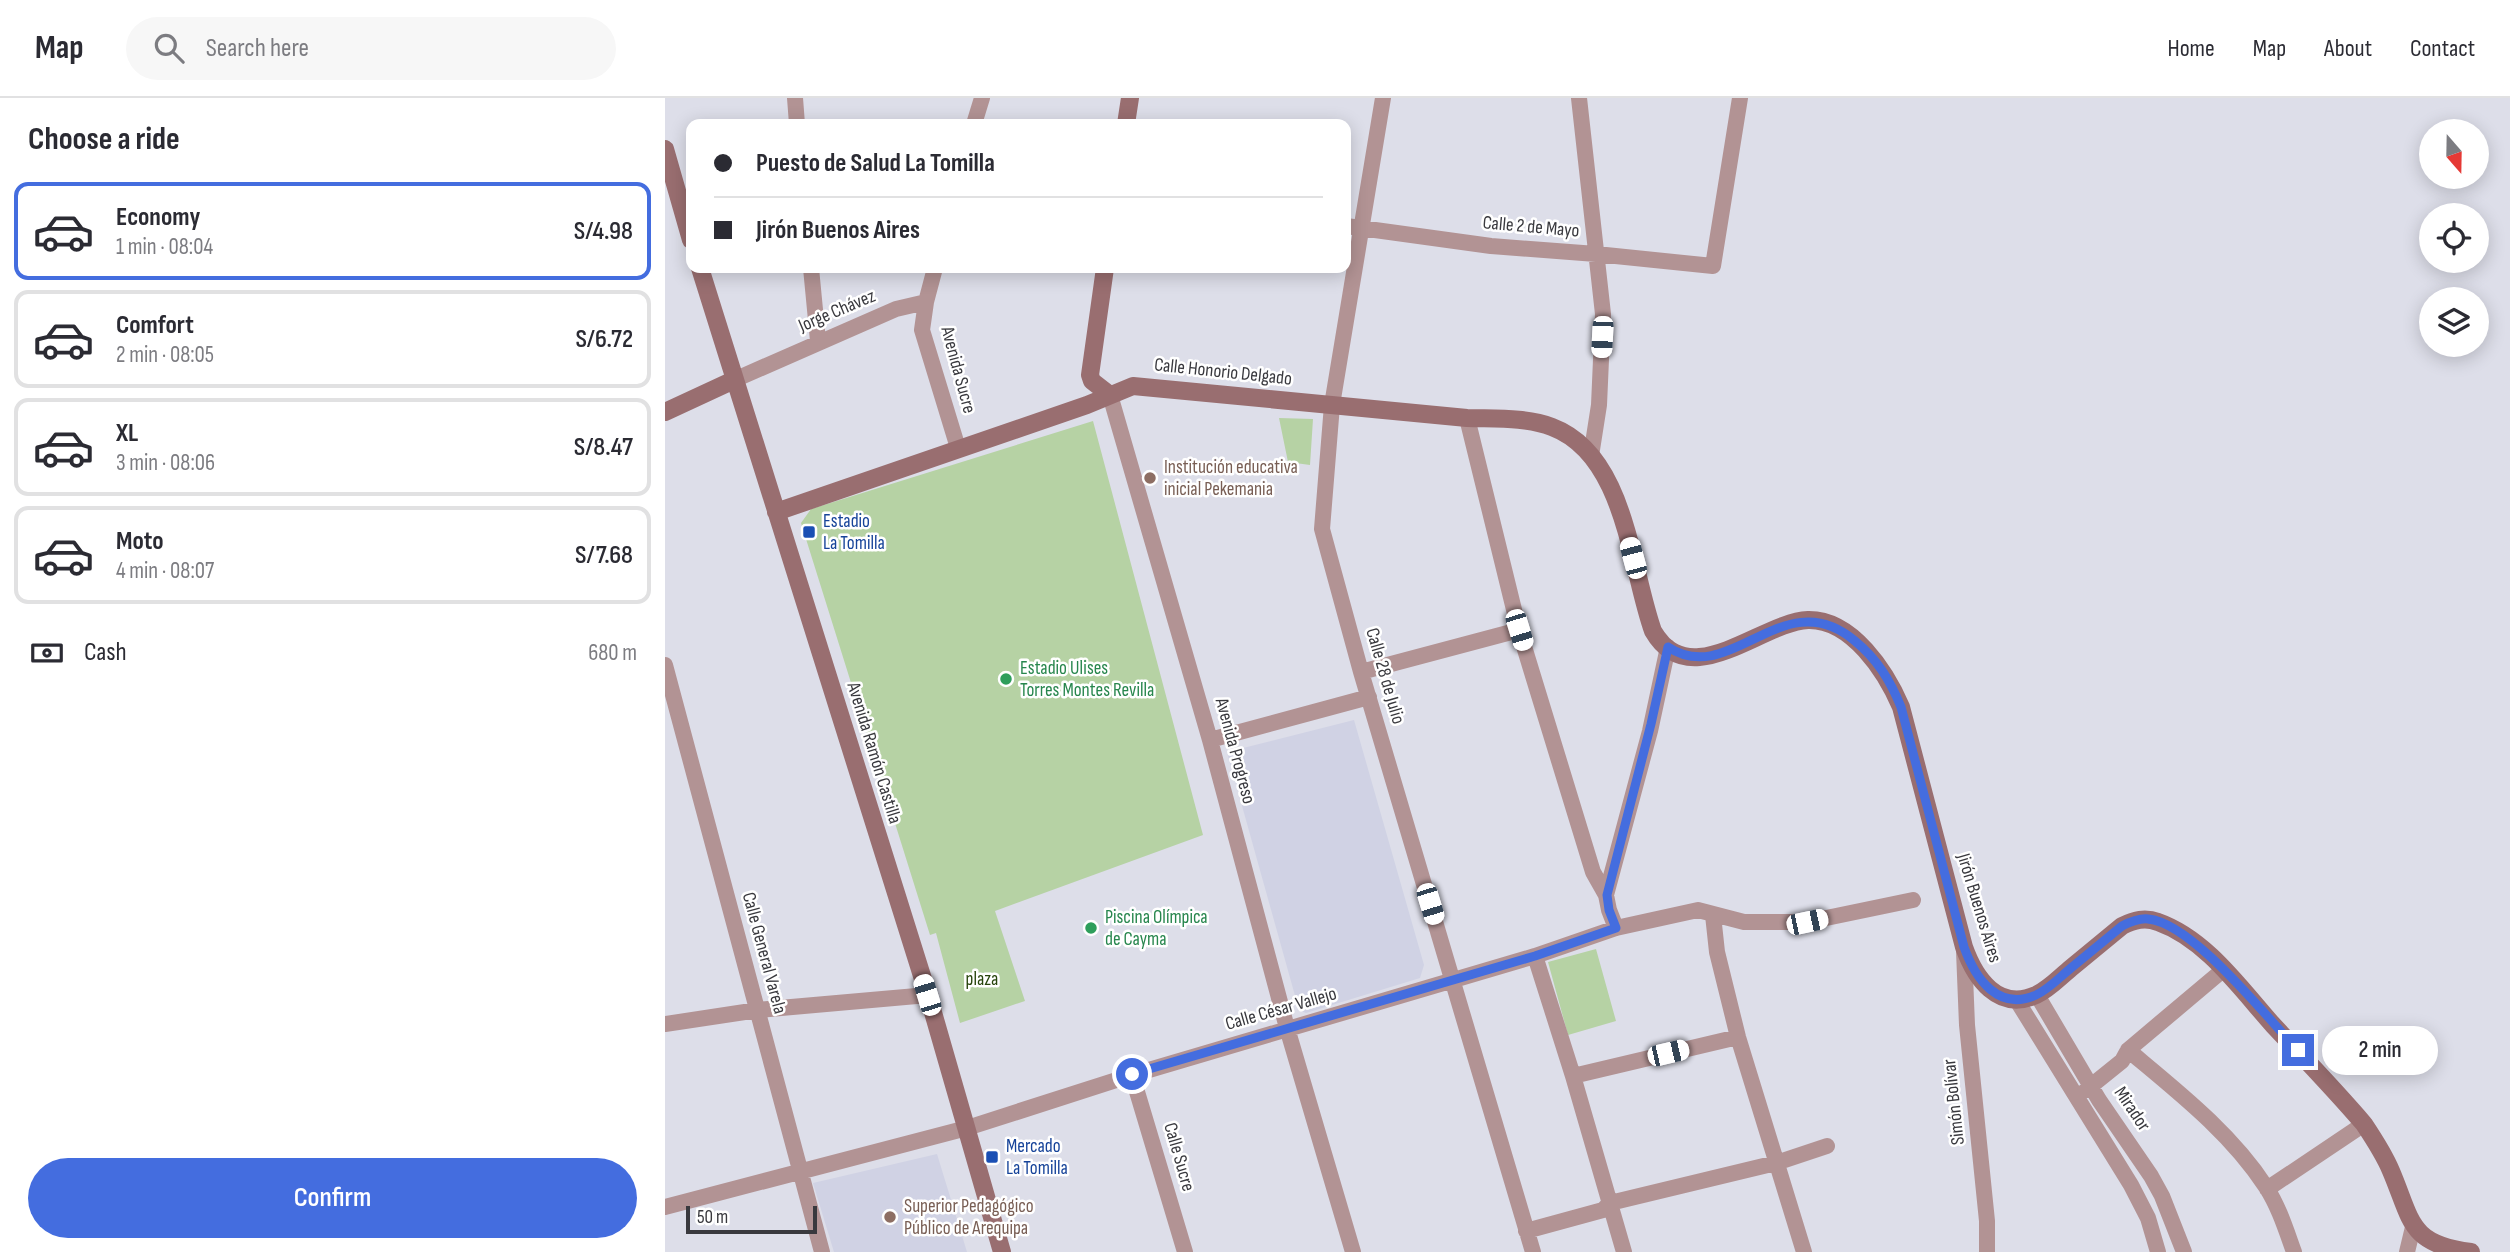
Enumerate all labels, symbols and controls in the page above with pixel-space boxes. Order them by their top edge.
search box [126,17,616,80]
text: Map [35,28,84,68]
icon: search [150,29,188,67]
text: Search here [206,33,309,64]
text: Home [2167,34,2215,63]
text: Map [2253,34,2286,63]
text: About [2324,34,2372,63]
text: Contact [2410,34,2475,63]
north arrow [2419,119,2489,189]
map controls [2419,119,2489,357]
text: Choose a ride [28,120,180,159]
text: Puesto de Salud La Tomilla [756,148,995,179]
icon: car [32,200,95,263]
text: Economy [116,202,200,233]
button: locate [2419,203,2489,273]
street label: Calle 2 de Mayo [1482,211,1580,243]
text: Jirón Buenos Aires [756,215,920,246]
text: S/4.98 [574,216,633,247]
text: 1 min · 08:04 [116,233,213,261]
street label: Jorge Chávez [794,285,879,338]
button: layers [2419,287,2489,357]
icon: car [32,308,95,371]
text: Comfort [116,310,194,341]
car [1591,315,1614,359]
street label: Avenida Sucre [935,323,981,416]
text: S/6.72 [575,324,633,355]
text: 2 min · 08:05 [116,341,214,369]
street label: Calle Honorio Delgado [1153,353,1293,391]
icon: car [32,416,95,479]
text: XL [116,418,138,449]
text: S/8.47 [574,432,633,463]
text: 3 min · 08:06 [116,449,215,477]
place label: Institución educativa inicial Pekemania [1164,456,1298,501]
marker: Institución educativa inicial Pekemania [1142,470,1158,486]
place label: Estadio La Tomilla [823,510,885,555]
icon: car [32,524,95,587]
marker: Estadio La Tomilla [801,524,817,540]
text: Moto [116,526,164,557]
car [1618,535,1649,581]
text: S/7.68 [575,540,633,571]
text: 4 min · 08:07 [116,557,214,585]
car [1503,607,1536,653]
street label: Calle 28 de Julio [1360,625,1410,727]
icon: cash [28,634,66,672]
text: Cash [84,637,127,668]
text: 680 m [588,639,637,667]
place label: Estadio Ulises Torres Montes Revilla [1020,657,1154,702]
marker: Estadio Ulises Torres Montes Revilla [998,671,1014,687]
street label: Avenida Ramón Castilla [841,679,906,826]
street label: Avenida Progreso [1210,695,1260,806]
street label: Jirón Buenos Aires [1951,850,2007,965]
car [1414,881,1447,927]
street label: Calle General Varela [737,890,791,1016]
place label: Piscina Olímpica de Cayma [1105,906,1208,951]
car [1785,907,1830,937]
marker: Piscina Olímpica de Cayma [1083,920,1099,936]
park label: plaza [966,968,998,991]
car [911,972,944,1018]
street label: Calle César Vallejo [1223,982,1339,1036]
callout: 2 min [2323,1026,2438,1074]
route end [2282,1034,2314,1066]
text: 2 min [2358,1036,2402,1064]
car [1646,1038,1691,1068]
street label: Simón Bolívar [1938,1057,1970,1146]
route start [1116,1058,1148,1090]
street label: Mirador [2109,1082,2155,1136]
street label: Calle Sucre [1158,1120,1200,1194]
place label: Mercado La Tomilla [1006,1135,1068,1180]
marker: Mercado La Tomilla [984,1149,1000,1165]
button: Confirm [28,1158,637,1238]
place label: Superior Pedagógico Público de Arequipa [904,1195,1034,1240]
scale bar [686,1203,817,1235]
text: 50 m [697,1206,728,1229]
marker: Superior Pedagógico Público de Arequipa [882,1209,898,1225]

